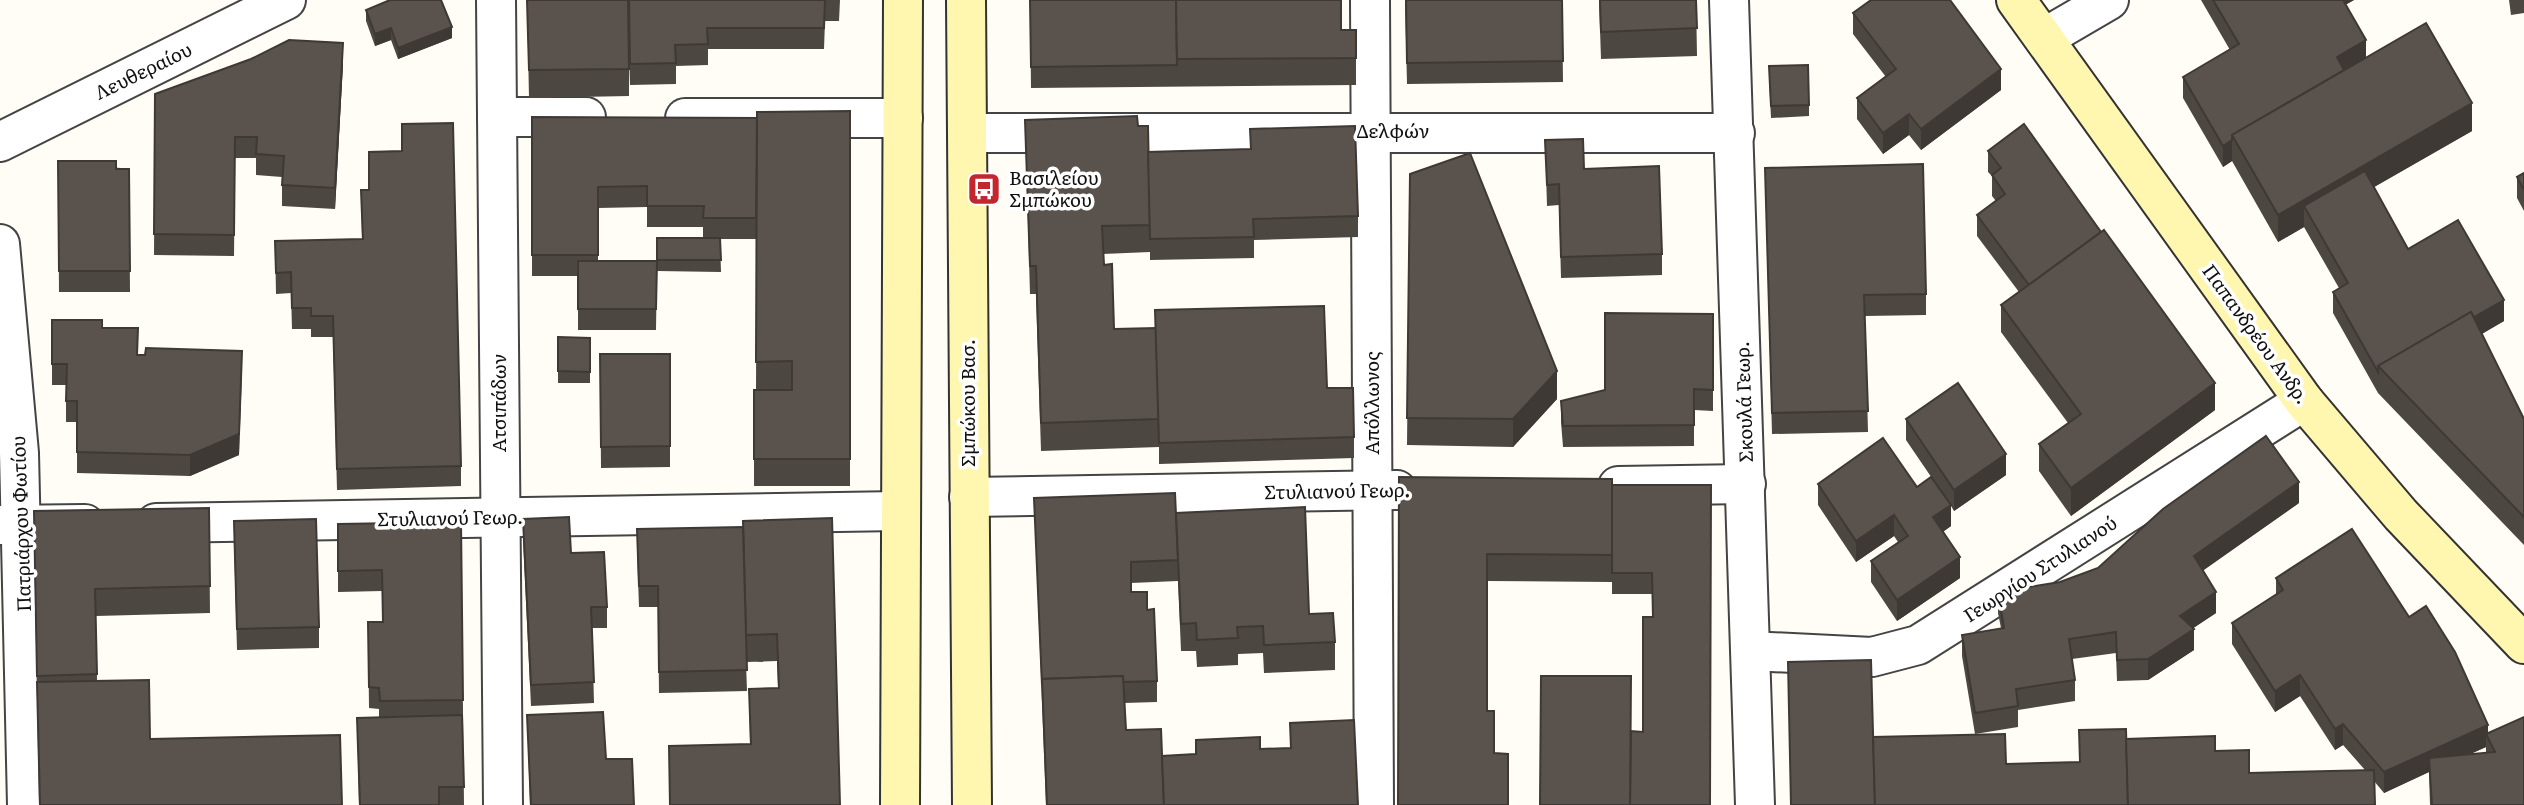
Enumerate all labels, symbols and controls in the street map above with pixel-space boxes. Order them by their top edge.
street label: Λευθεραίου [89,34,196,106]
street label: Δελφών [1356,116,1430,144]
place label: Βασιλείου Σμπώκου [1009,163,1098,213]
bus stop icon: Βασιλείου Σμπώκου [965,170,1003,208]
street label: Παπανδρέου Ανδρ. [2196,258,2317,409]
street label: Σμπώκου Βασ. [953,339,981,467]
street label: Σκουλά Γεωρ. [1727,341,1759,463]
street label: Απόλλωνος [1357,351,1385,455]
street label: Ατσιπάδων [484,354,512,452]
street label: Πατριάρχου Φωτίου [3,435,37,613]
street label: Στυλιανού Γεωρ. [1264,475,1410,505]
street label: Στυλιανού Γεωρ. [377,502,523,532]
street label: Γεωργίου Στυλιανού [1957,508,2122,628]

